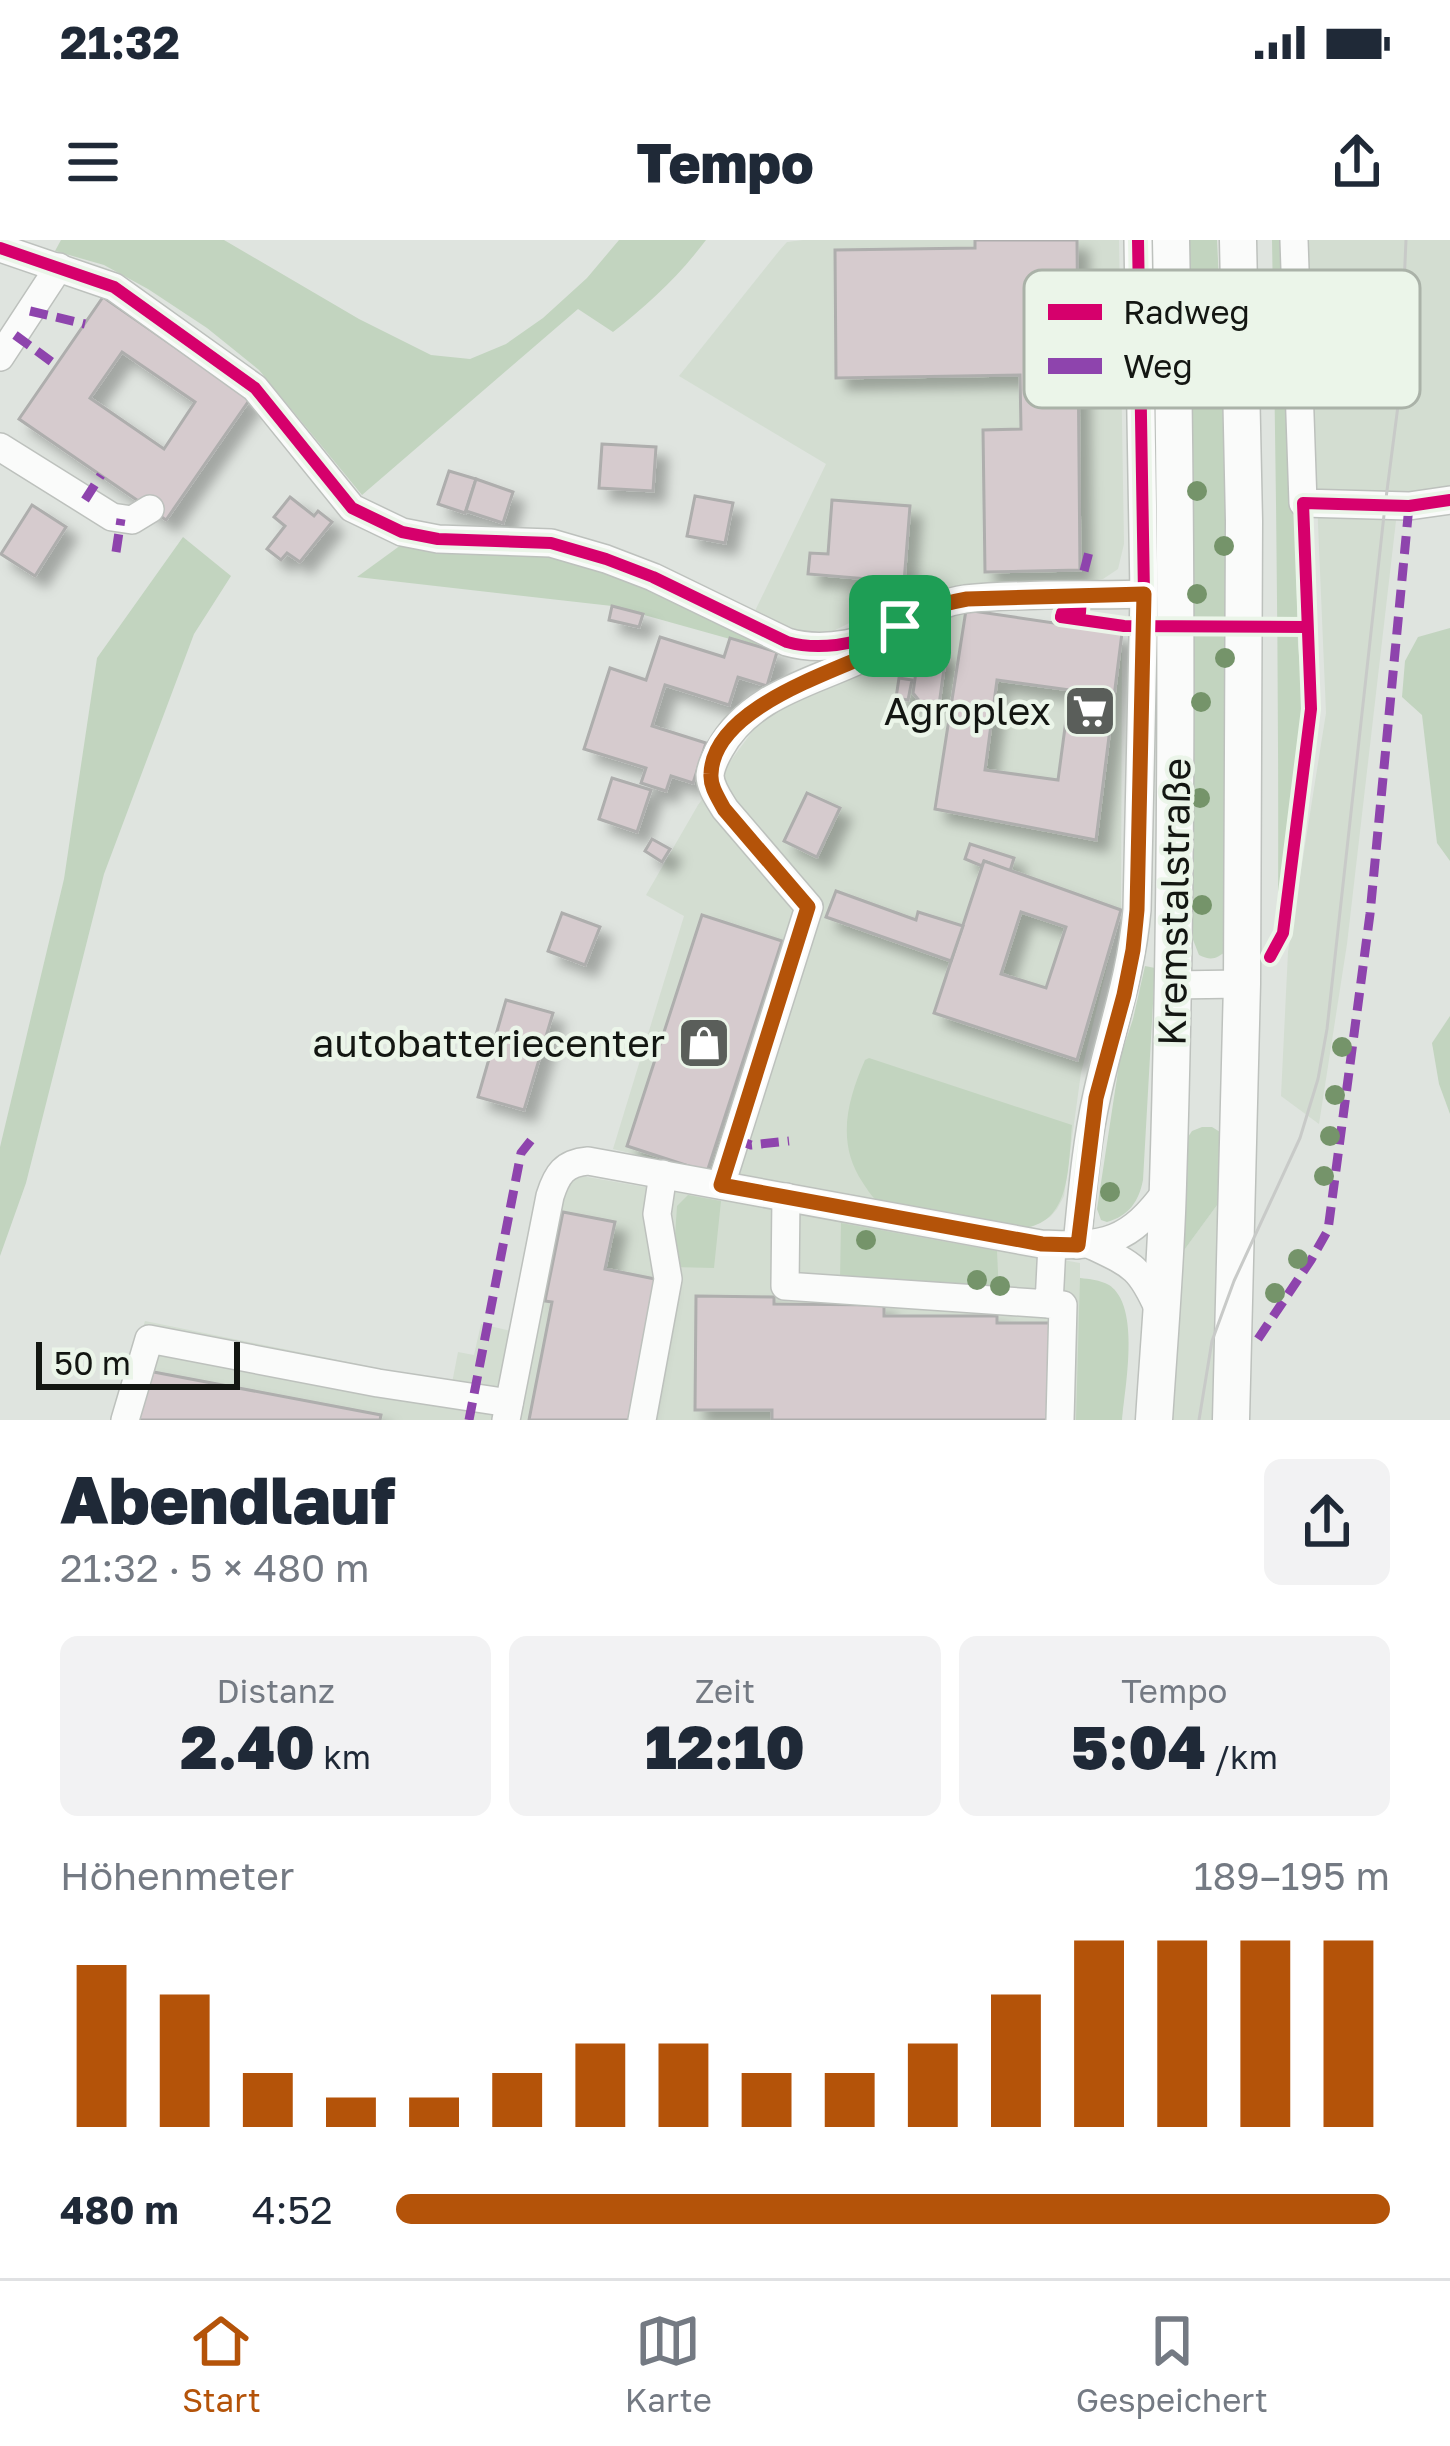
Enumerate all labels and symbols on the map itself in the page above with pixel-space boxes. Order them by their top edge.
legend [1024,270,1420,408]
text: Radweg [1123,292,1250,331]
text: Weg [1123,346,1193,385]
pin [849,575,951,677]
supermarket icon: Agroplex [1062,683,1118,739]
place label: Agroplex [884,687,1051,734]
street label: Kremstalstraße [1147,758,1200,1046]
shop icon: autobatteriecenter [676,1015,732,1071]
place label: autobatteriecenter [312,1019,665,1066]
scale bar [36,1336,240,1389]

